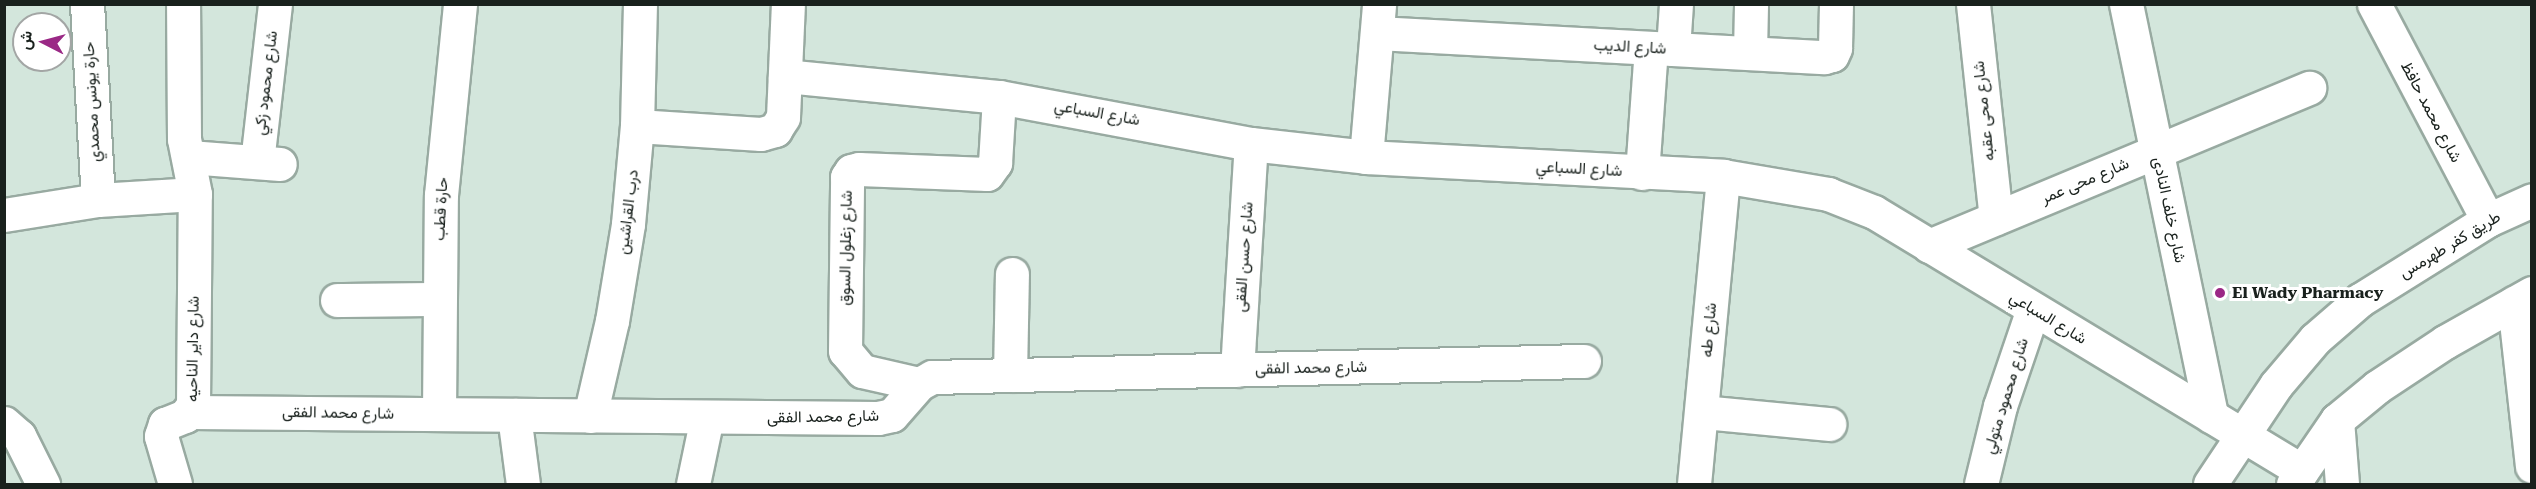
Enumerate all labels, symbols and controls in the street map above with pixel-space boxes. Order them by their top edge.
north arrow [12,12,72,72]
text: ش [15,30,36,51]
street label: شارع محمود زكي [250,30,282,136]
street label: شارع الديب [1593,36,1667,58]
street label: حارة يونس محمدي [79,41,105,163]
street label: شارع محمد حافظ [2396,58,2466,166]
street label: شارع محى عقبه [1969,60,1999,162]
street label: شارع السباعي [1053,96,1141,130]
street label: شارع محى عمر [2038,154,2132,208]
street label: شارع خلف النادى [2148,155,2190,265]
street label: شارع السباعي [1535,157,1623,181]
street label: درب القراشين [613,168,643,256]
street label: حارة قطب [430,177,452,241]
street label: شارع زغلول السوق [835,190,857,306]
street label: شارع حسن الفقى [1231,201,1257,313]
street label: طريق كفر طهرمس [2396,207,2504,283]
place label: El Wady Pharmacy [2232,283,2383,303]
marker: El Wady Pharmacy [2213,286,2227,300]
street label: شارع السباعي [2006,287,2090,349]
street label: شارع داير الناحيه [182,296,204,402]
street label: شارع طه [1697,302,1721,358]
street label: شارع محمود متولي [1979,336,2033,456]
street label: شارع محمد الفقى [1255,357,1367,379]
street label: شارع محمد الفقى [282,402,394,424]
street label: شارع محمد الفقى [767,406,879,428]

